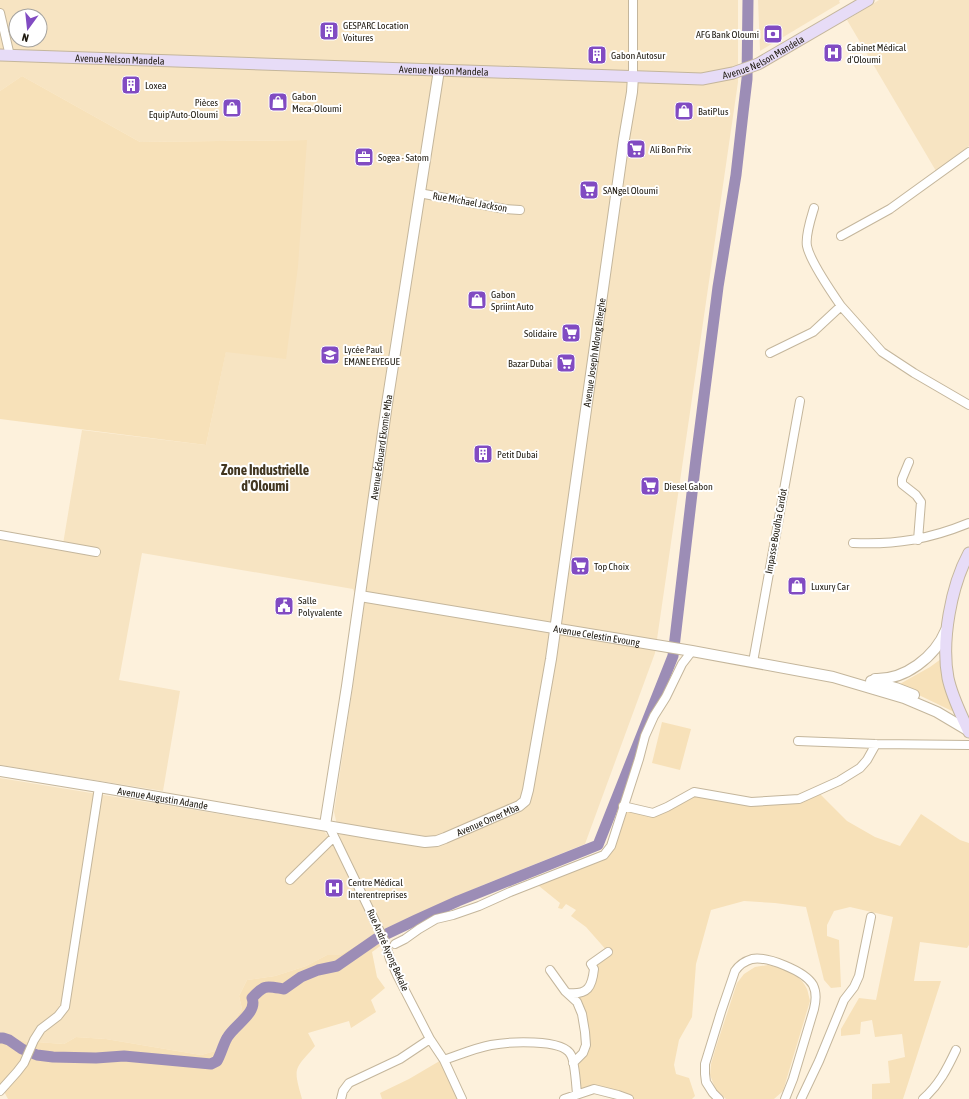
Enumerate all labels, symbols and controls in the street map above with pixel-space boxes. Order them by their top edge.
north arrow [8,8,48,48]
building icon: GESPARC Location Voitures [318,20,340,42]
place label: GESPARC Location Voitures [343,20,409,43]
bank icon: AFG Bank Oloumi [762,23,784,45]
place label: AFG Bank Oloumi [696,29,759,40]
text: N [21,31,30,44]
street label: Avenue Nelson Mandela [721,33,806,80]
hospital icon: Cabinet Médical d'Oloumi [822,42,844,64]
place label: Cabinet Médical d'Oloumi [847,42,906,65]
building icon: Gabon Autosur [586,44,608,66]
place label: Gabon Autosur [611,50,666,61]
street label: Avenue Nelson Mandela [75,52,165,66]
street label: Avenue Nelson Mandela [399,63,489,77]
building icon: Loxea [120,74,142,96]
place label: Loxea [145,80,167,91]
shop icon: Gabon Meca-Oloumi [267,91,289,113]
place label: Gabon Meca-Oloumi [292,91,341,114]
place label: Pièces Equip'Auto-Oloumi [149,97,218,120]
shop icon: Pièces Equip'Auto-Oloumi [221,97,243,119]
shop icon: BatiPlus [673,100,695,122]
place label: BatiPlus [698,106,729,117]
supermarket icon: Ali Bon Prix [625,138,647,160]
place label: Ali Bon Prix [650,144,691,155]
office icon: Sogea - Satom [353,146,375,168]
place label: Sogea - Satom [378,152,429,163]
supermarket icon: SANgel Oloumi [578,179,600,201]
place label: SANgel Oloumi [603,185,658,196]
street label: Rue Michael Jackson [432,190,508,214]
shop icon: Gabon Spriint Auto [466,289,488,311]
place label: Gabon Spriint Auto [491,289,534,312]
street label: Avenue Joseph Ndong Biteghe [581,297,607,408]
supermarket icon: Solidaire [560,322,582,344]
place label: Solidaire [524,328,557,339]
school or university icon: Lycée Paul EMANE EYEGUE [319,344,341,366]
place label: Lycée Paul EMANE EYEGUE [344,344,401,367]
supermarket icon: Bazar Dubai [555,352,577,374]
place label: Bazar Dubai [508,358,552,369]
street label: Avenue Édouard Ekomie Mba [368,393,394,500]
building icon: Petit Dubai [472,443,494,465]
place label: Petit Dubai [497,449,538,460]
district label: Zone Industrielle d'Oloumi [221,462,309,494]
supermarket icon: Diesel Gabon [639,475,661,497]
place label: Diesel Gabon [664,481,713,492]
street label: Impasse Boudha Cardot [763,487,789,575]
supermarket icon: Top Choix [569,555,591,577]
place label: Top Choix [594,561,629,572]
shop icon: Luxury Car [786,575,808,597]
place label: Luxury Car [811,581,850,592]
public building icon: Salle Polyvalente [273,595,295,617]
place label: Salle Polyvalente [298,595,343,618]
street label: Avenue Celestin Evoung [553,623,641,648]
street label: Avenue Augustin Adande [117,785,209,811]
street label: Avenue Omer Mba [455,801,521,838]
hospital icon: Centre Médical Interentreprises [323,877,345,899]
place label: Centre Médical Interentreprises [348,877,407,900]
street label: Rue André Ayong Bekale [365,907,411,993]

